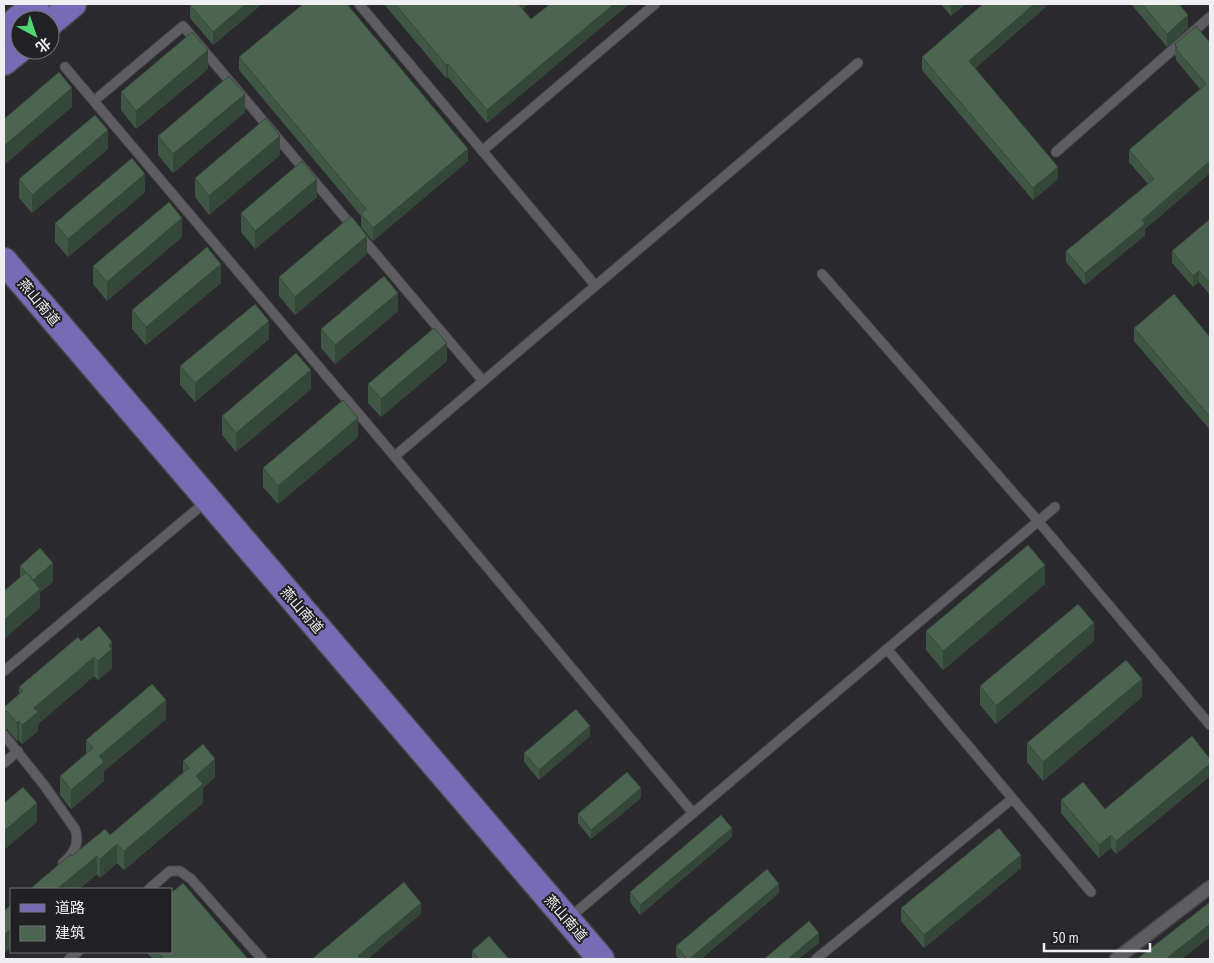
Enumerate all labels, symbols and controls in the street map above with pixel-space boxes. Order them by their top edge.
north arrow [10,10,60,60]
text: 北 [32,34,55,56]
street label: 燕山南道 [14,275,64,329]
street label: 燕山南道 [277,583,327,637]
legend [10,888,172,953]
street label: 燕山南道 [541,891,591,945]
text: 道路 [55,898,85,917]
scale bar [1044,920,1150,952]
text: 建筑 [55,923,85,942]
text: 50 m [1052,928,1078,947]

